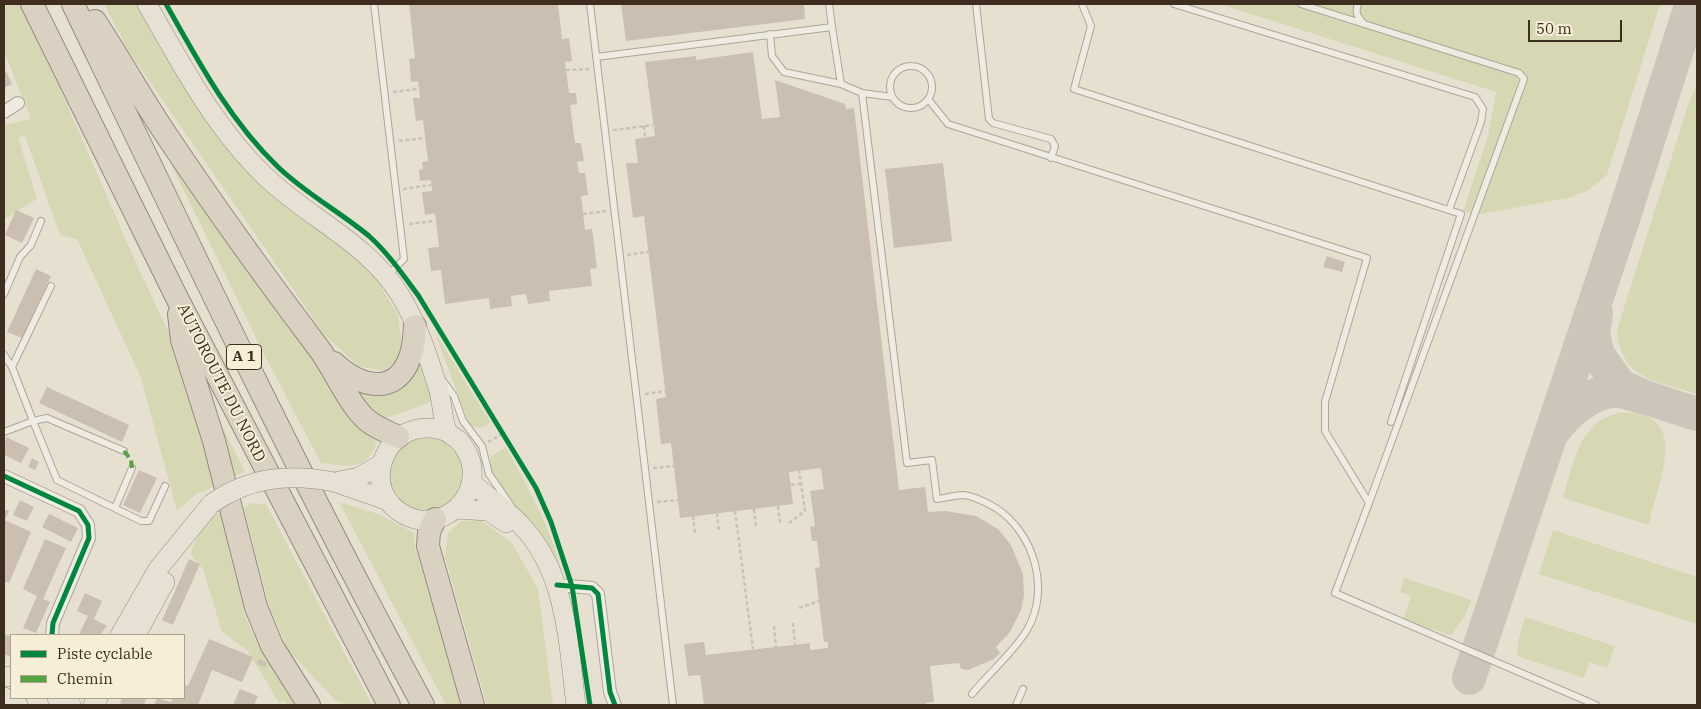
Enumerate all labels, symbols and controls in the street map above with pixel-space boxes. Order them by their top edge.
scale bar [1531,10,1625,42]
text: 50 m [1536,19,1572,38]
street label: AUTOROUTE DU NORD [173,301,269,465]
road number: A 1 [226,344,262,370]
legend [10,634,185,699]
text: Piste cyclable [57,644,153,663]
text: Chemin [57,669,113,688]

